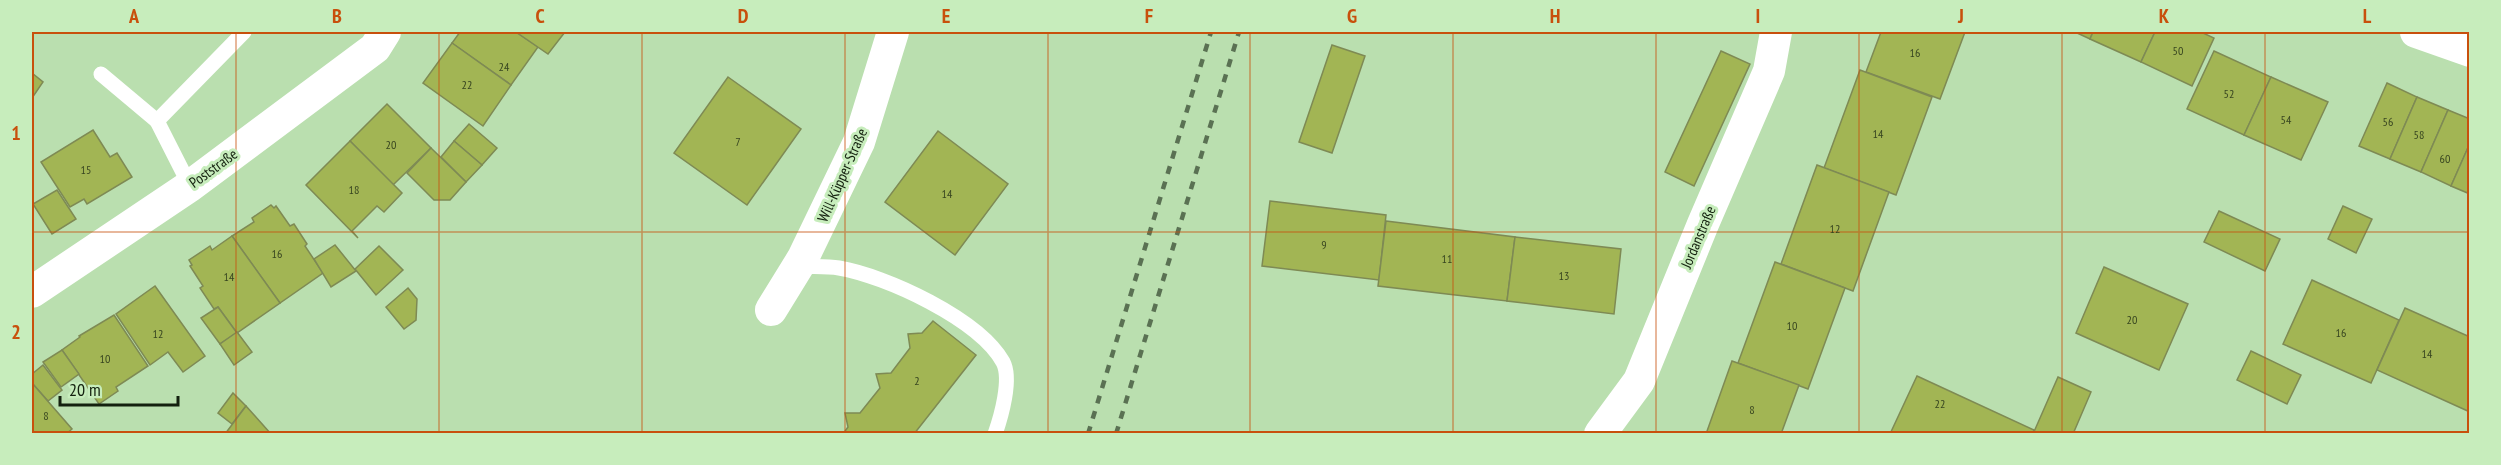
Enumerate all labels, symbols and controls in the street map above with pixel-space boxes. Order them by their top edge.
text: A [128,3,140,29]
text: B [332,3,342,29]
text: C [535,3,545,29]
text: D [738,3,749,29]
text: E [942,3,950,29]
text: F [1145,3,1153,29]
text: G [1347,3,1357,29]
text: H [1550,3,1560,29]
text: I [1756,3,1760,29]
text: J [1957,3,1964,29]
text: K [2159,3,2170,29]
text: L [2363,3,2372,29]
house number: 50 [2173,43,2183,58]
house number: 16 [1910,45,1920,60]
house number: 24 [499,59,510,74]
house number: 22 [462,77,472,92]
house number: 52 [2224,86,2234,101]
house number: 54 [2281,112,2292,127]
house number: 56 [2383,114,2393,129]
text: 1 [11,120,21,146]
street label: Will-Küpper-Straße [813,125,871,225]
house number: 14 [1873,126,1884,141]
house number: 58 [2414,127,2424,142]
house number: 7 [735,134,741,149]
house number: 20 [386,137,396,152]
street label: Poststraße [185,144,241,192]
house number: 60 [2440,151,2450,166]
house number: 15 [81,162,91,177]
house number: 18 [349,182,359,197]
house number: 14 [942,186,953,201]
street label: Jordanstraße [1676,203,1720,272]
house number: 12 [1830,221,1840,236]
house number: 9 [1321,237,1327,252]
house number: 16 [272,246,282,261]
house number: 11 [1442,251,1452,266]
house number: 13 [1559,268,1569,283]
house number: 14 [224,269,235,284]
house number: 20 [2127,312,2137,327]
house number: 10 [1787,318,1797,333]
text: 2 [11,319,21,345]
house number: 16 [2336,325,2346,340]
house number: 12 [153,326,163,341]
house number: 14 [2422,346,2433,361]
house number: 10 [100,351,110,366]
scale bar [60,369,178,407]
house number: 2 [914,373,920,388]
text: 20 m [69,378,101,401]
house number: 22 [1935,396,1945,411]
house number: 8 [1749,402,1755,417]
house number: 8 [43,408,49,423]

